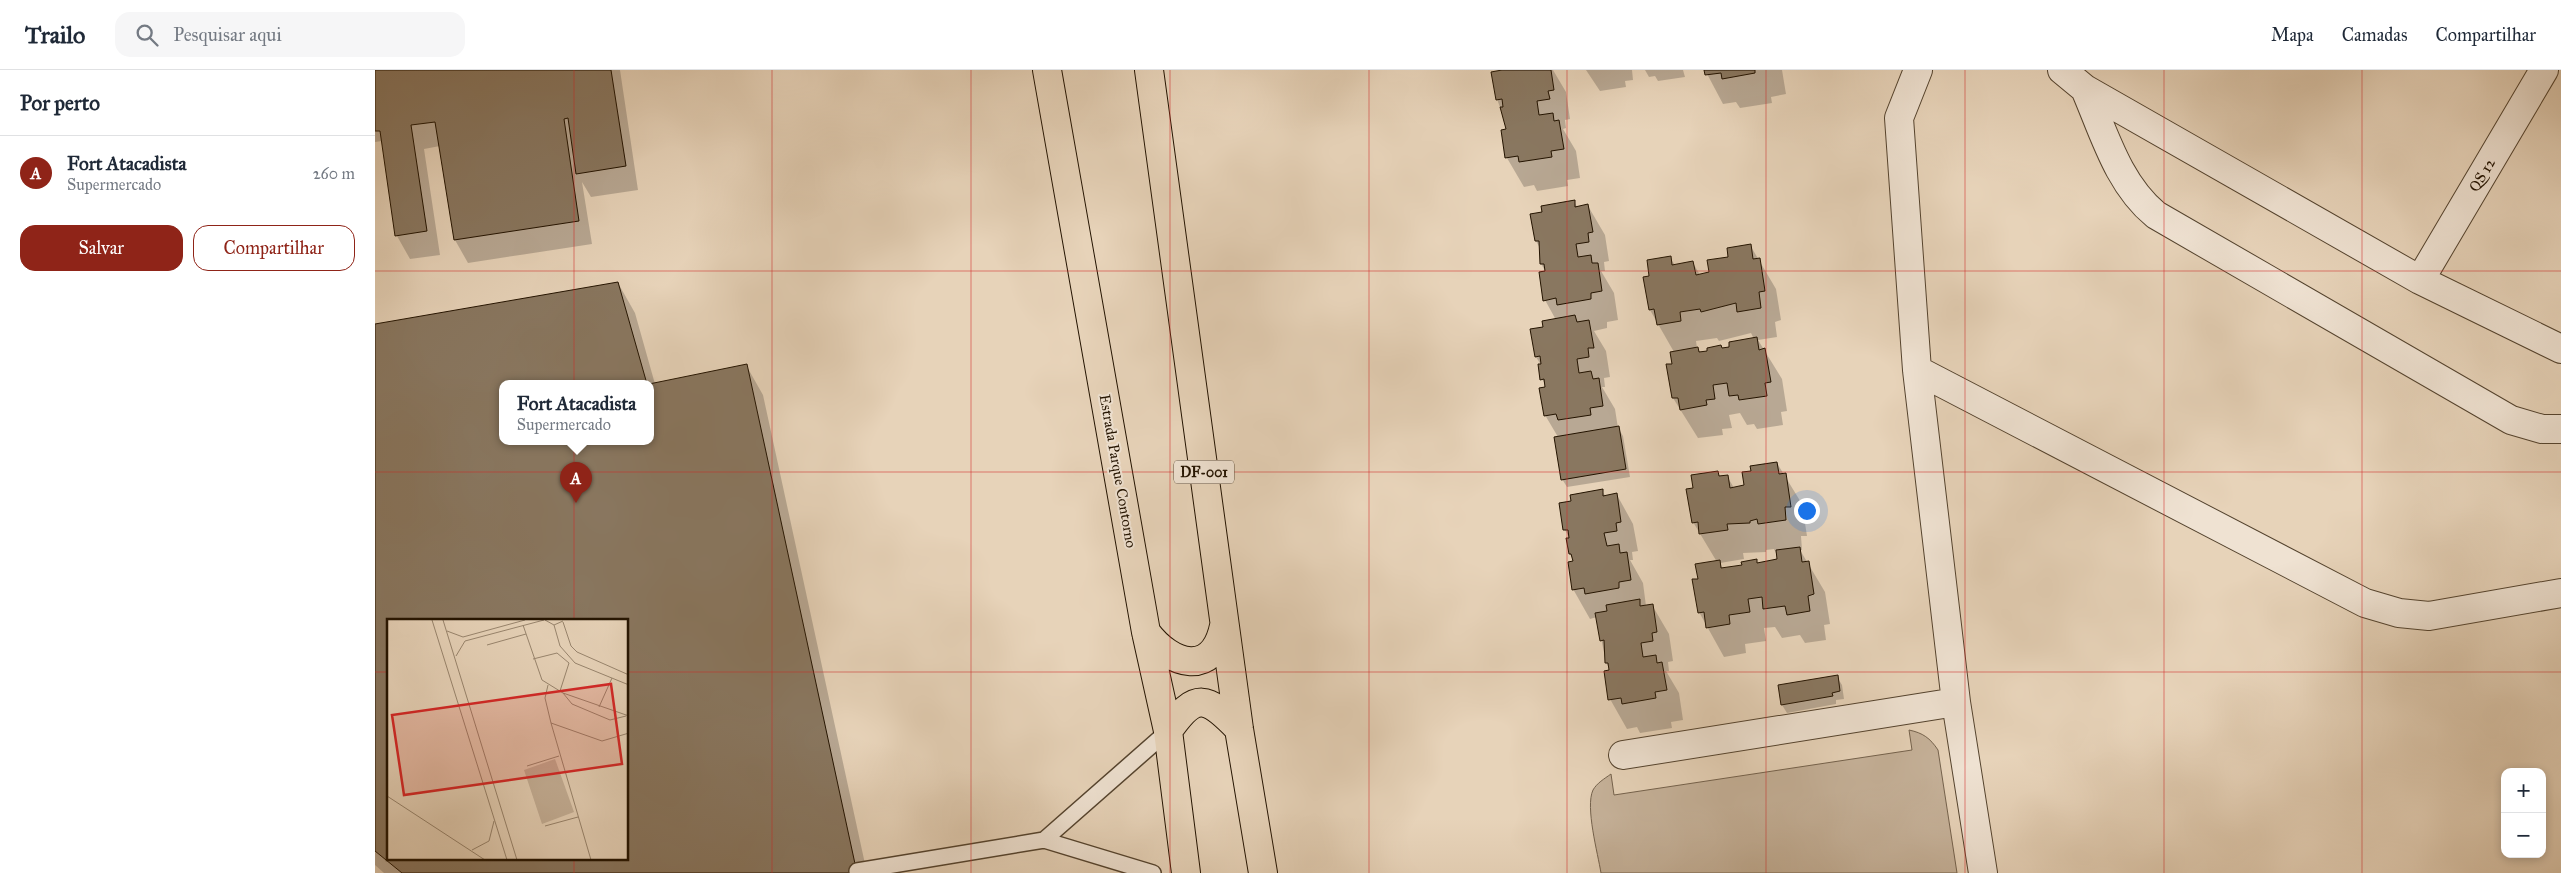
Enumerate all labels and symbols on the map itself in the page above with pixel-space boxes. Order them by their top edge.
street label: QS 12 [2465,155,2499,195]
street label: Estrada Parque Contorno [1095,393,1140,550]
road number: DF-001 [1174,461,1234,484]
pin: A [560,462,592,503]
your location [1794,498,1820,524]
inset map [387,619,629,860]

